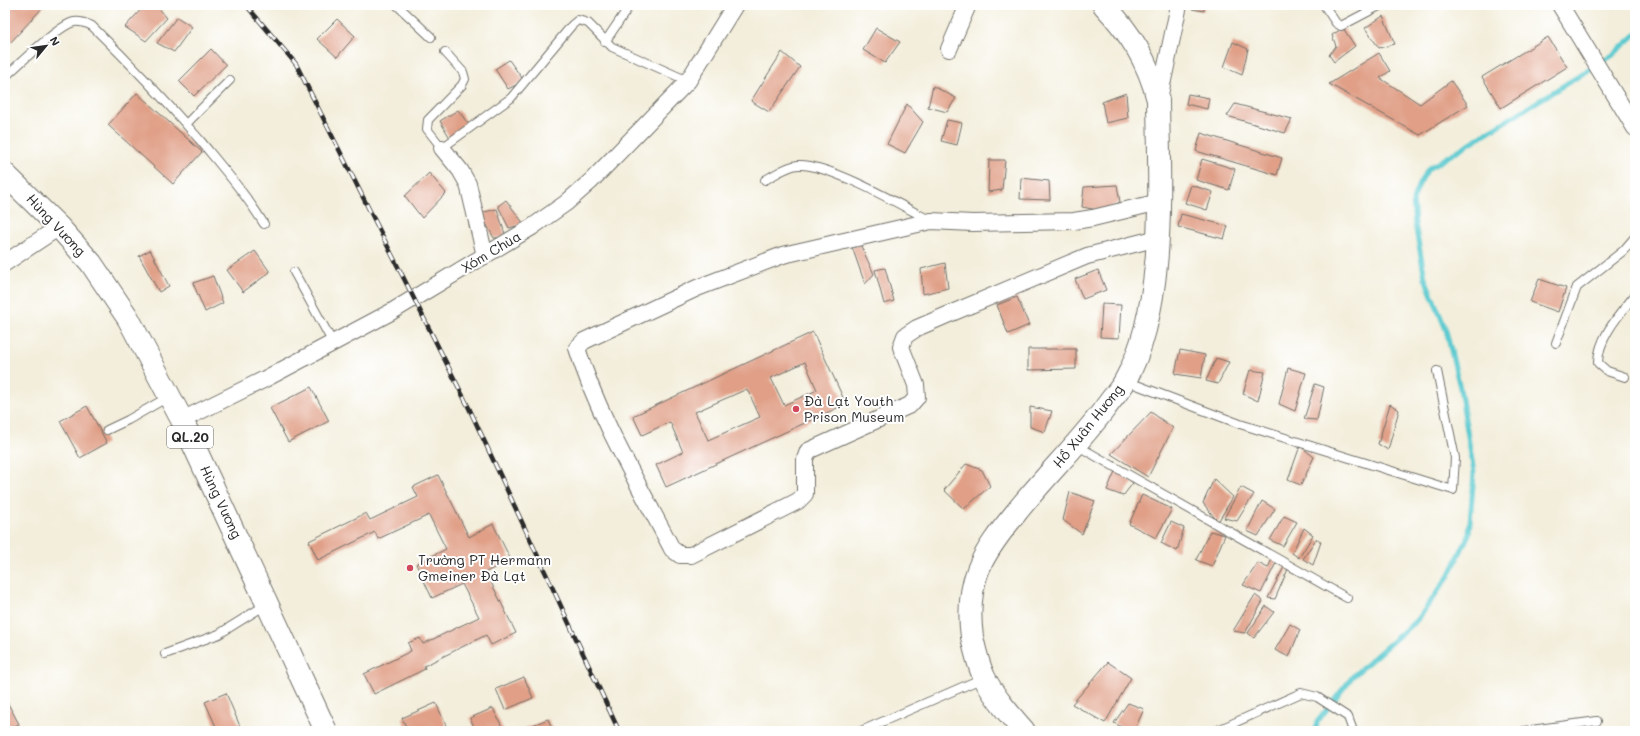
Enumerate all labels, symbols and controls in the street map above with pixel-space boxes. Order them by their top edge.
north arrow [26,26,66,66]
text: N [47,34,64,48]
street label: Hùng Vương [23,189,90,260]
street label: Xóm Chùa [457,226,524,277]
street label: Hồ Xuân Hương [1048,380,1127,471]
place label: Đà Lạt Youth Prison Museum [804,391,904,426]
marker: Đà Lạt Youth Prison Museum [791,404,801,414]
road number: QL.20 [167,426,213,448]
street label: Hùng Vương [196,462,247,542]
place label: Trường PT Hermann Gmeiner Đà Lạt [418,550,551,585]
marker: Trường PT Hermann Gmeiner Đà Lạt [405,563,415,573]

